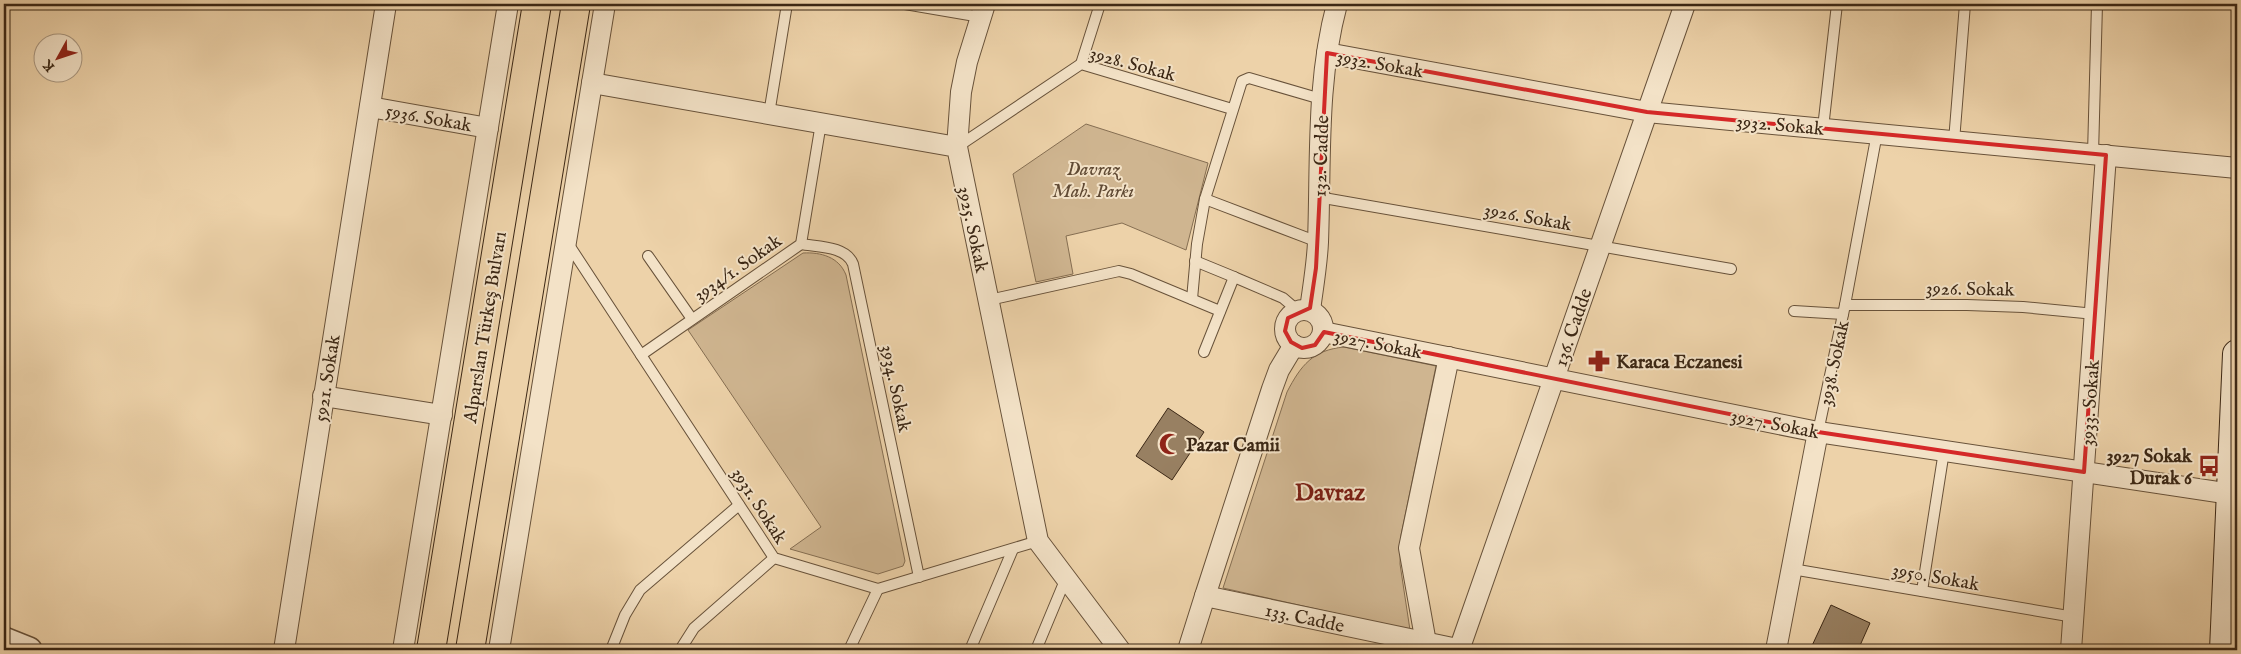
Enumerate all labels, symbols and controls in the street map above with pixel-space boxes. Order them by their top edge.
north arrow [32,32,82,82]
street label: 3928. Sokak [1087,42,1179,88]
street label: 3932. Sokak [1334,46,1426,85]
text: K [38,55,59,75]
street label: 5936. Sokak [384,100,474,138]
street label: 3932. Sokak [1735,110,1826,142]
street label: 132. Cadde [1309,114,1335,198]
park label: Davraz Mah. Parkı [1052,158,1134,204]
street label: 3925. Sokak [951,184,993,276]
street label: 3926. Sokak [1482,198,1574,238]
street label: 3934/1. Sokak [689,229,787,308]
street label: Alparslan Türkeş Bulvarı [459,230,513,426]
street label: 3926. Sokak [1925,277,2015,303]
street label: 136. Cadde [1549,285,1599,370]
street label: 3938. Sokak [1814,318,1856,408]
street label: 3927. Sokak [1331,325,1425,365]
street label: 5921. Sokak [309,332,347,424]
street label: 3934. Sokak [874,342,916,435]
pharmacy icon: Karaca Eczanesi [1586,348,1612,374]
place label: Karaca Eczanesi [1616,351,1743,375]
street label: 3933. Sokak [2076,358,2106,447]
street label: 3927. Sokak [1728,405,1822,445]
mosque icon: Pazar Camii [1157,431,1183,457]
place label: Pazar Camii [1186,434,1280,458]
place label: 3927 Sokak Durak 6 [2106,445,2193,491]
bus stop icon: 3927 Sokak Durak 6 [2196,453,2222,479]
street label: 3931. Sokak [725,463,792,549]
district label: Davraz [1295,478,1365,509]
street label: 3950. Sokak [1890,558,1982,598]
street label: 133. Cadde [1263,599,1347,639]

